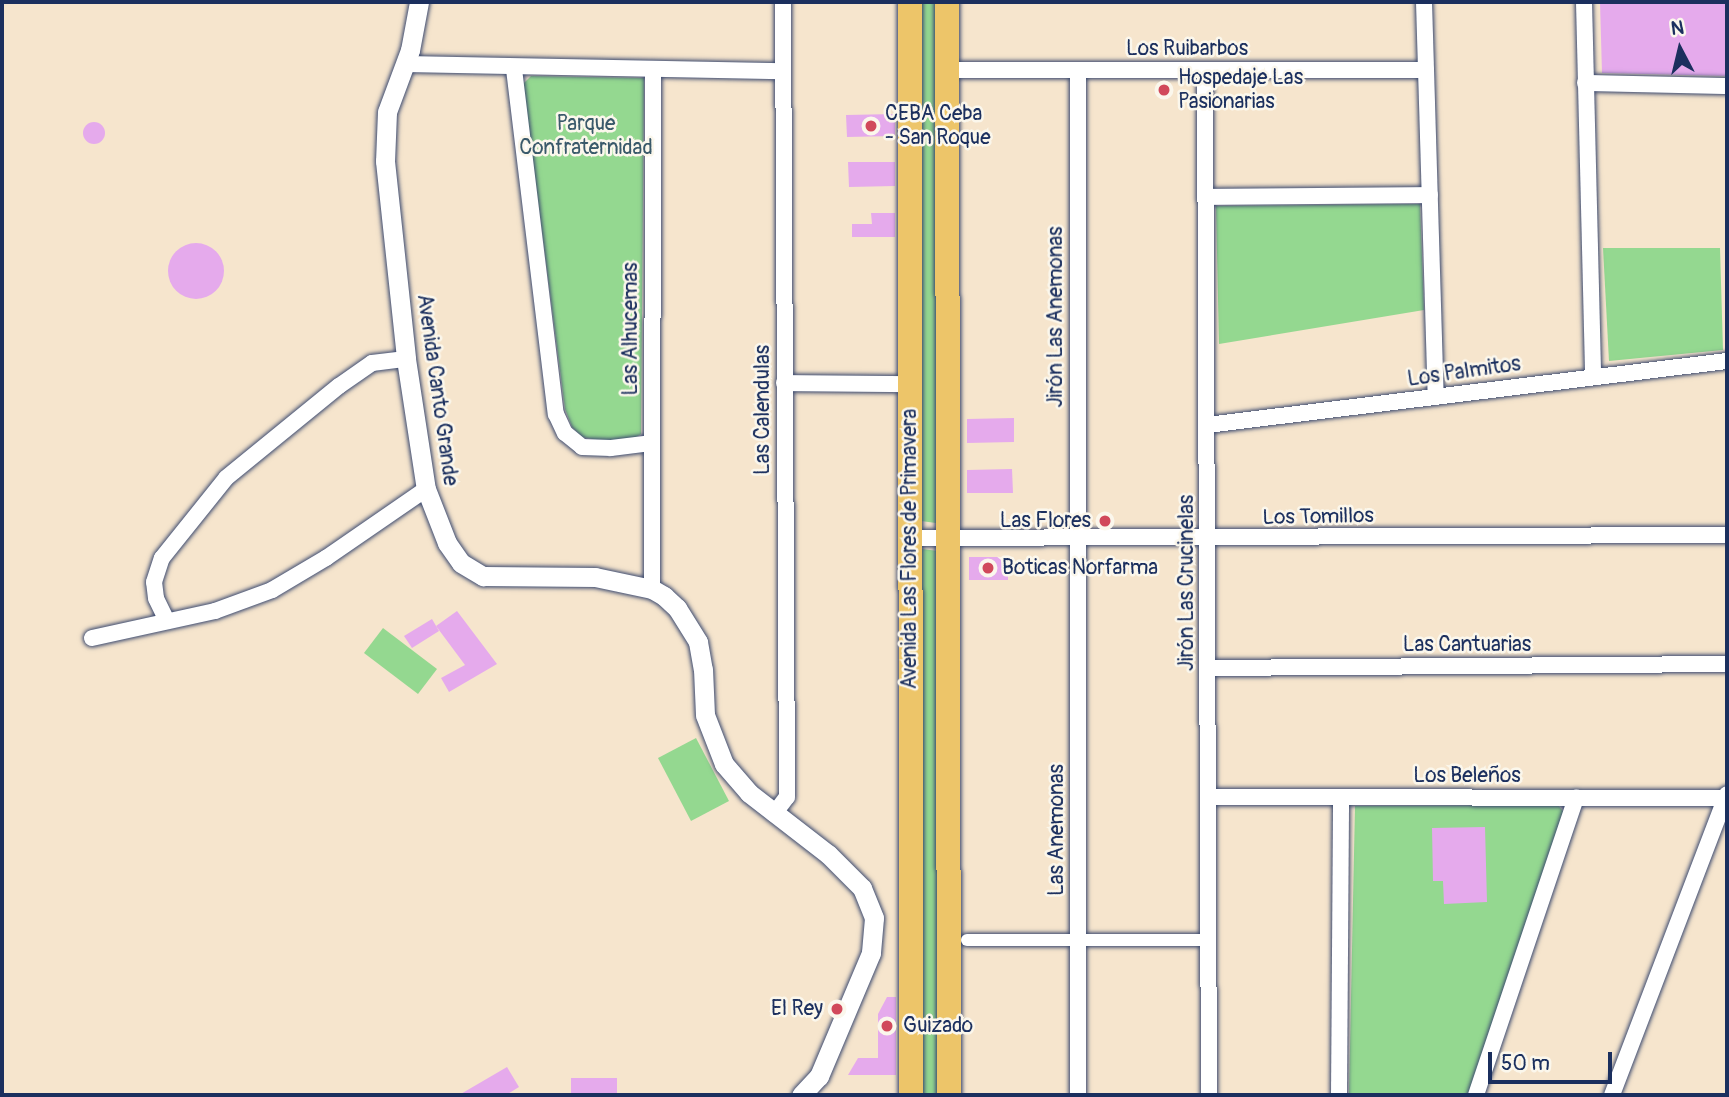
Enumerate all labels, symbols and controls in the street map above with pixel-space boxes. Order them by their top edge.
north arrow [1645,14,1715,84]
text: N [1670,15,1685,41]
street label: Los Ruibarbos [1126,36,1248,62]
place label: Hospedaje Las Pasionarias [1178,65,1303,115]
marker: Hospedaje Las Pasionarias [1156,82,1172,98]
place label: CEBA Ceba - San Roque [885,101,991,151]
park label: Parque Confraternidad [519,111,653,161]
marker: CEBA Ceba - San Roque [863,118,879,134]
street label: Jirón Las Anemonas [1043,226,1069,408]
street label: Las Alhucemas [618,262,644,396]
street label: Avenida Canto Grande [411,293,463,487]
street label: Las Calendulas [750,345,776,475]
street label: Los Palmitos [1406,352,1522,392]
street label: Avenida Las Flores de Primavera [897,409,923,689]
street label: Jirón Las Crucinelas [1174,495,1200,671]
street label: Los Tomillos [1262,503,1374,531]
place label: Las Flores [1000,508,1091,534]
marker: Las Flores [1097,513,1113,529]
place label: Boticas Norfarma [1002,555,1158,581]
marker: Boticas Norfarma [980,560,996,576]
street label: Las Cantuarias [1403,632,1531,658]
street label: Los Beleños [1413,763,1521,789]
street label: Las Anemonas [1044,764,1070,896]
place label: El Rey [771,996,823,1022]
marker: El Rey [829,1001,845,1017]
place label: Guizado [903,1013,973,1039]
marker: Guizado [877,1016,897,1036]
scale bar [1491,1038,1615,1082]
text: 50 m [1501,1050,1550,1077]

